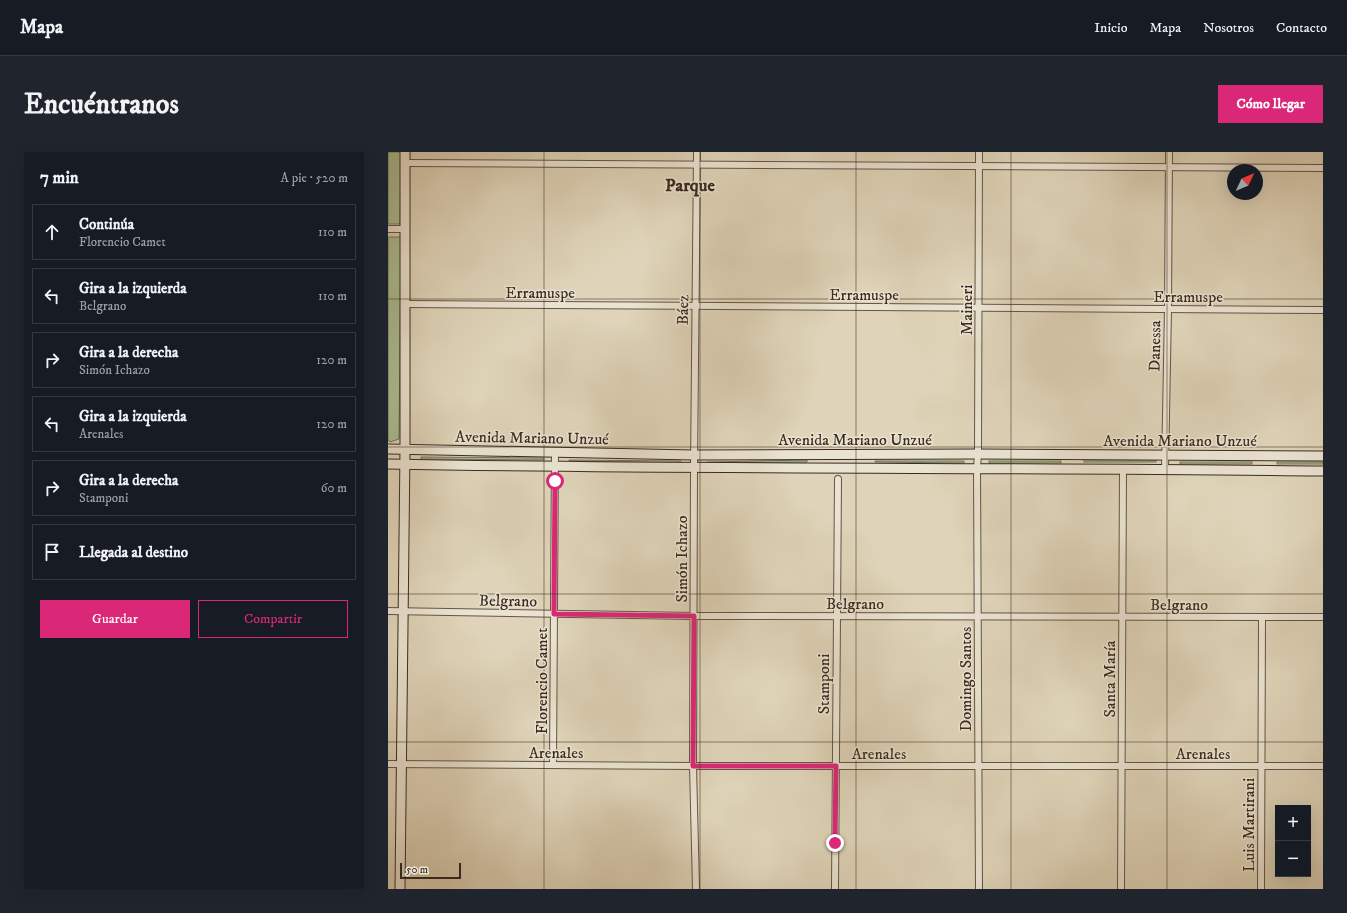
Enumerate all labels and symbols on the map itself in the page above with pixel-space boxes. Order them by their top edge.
north arrow [1227,164,1263,200]
district label: Parque [665,175,715,197]
street label: Erramuspe [505,283,575,303]
street label: Erramuspe [829,285,899,305]
street label: Maineri [957,285,977,335]
street label: Erramuspe [1153,287,1223,307]
street label: Báez [673,295,693,325]
street label: Danessa [1145,320,1165,372]
street label: Avenida Mariano Unzué [455,427,609,449]
street label: Avenida Mariano Unzué [778,430,932,450]
street label: Avenida Mariano Unzué [1103,431,1257,451]
route start [546,472,564,490]
street label: Simón Ichazo [672,515,692,603]
street label: Belgrano [479,590,537,612]
street label: Belgrano [826,594,884,614]
street label: Belgrano [1150,595,1208,615]
street label: Domingo Santos [956,627,976,731]
street label: Florencio Camet [532,628,552,734]
street label: Santa María [1100,640,1120,718]
street label: Stamponi [814,654,834,714]
street label: Arenales [529,743,583,763]
street label: Arenales [852,744,906,764]
street label: Arenales [1176,744,1230,764]
street label: Luis Martirani [1239,778,1259,872]
route end [826,834,844,852]
scale bar [400,861,461,880]

